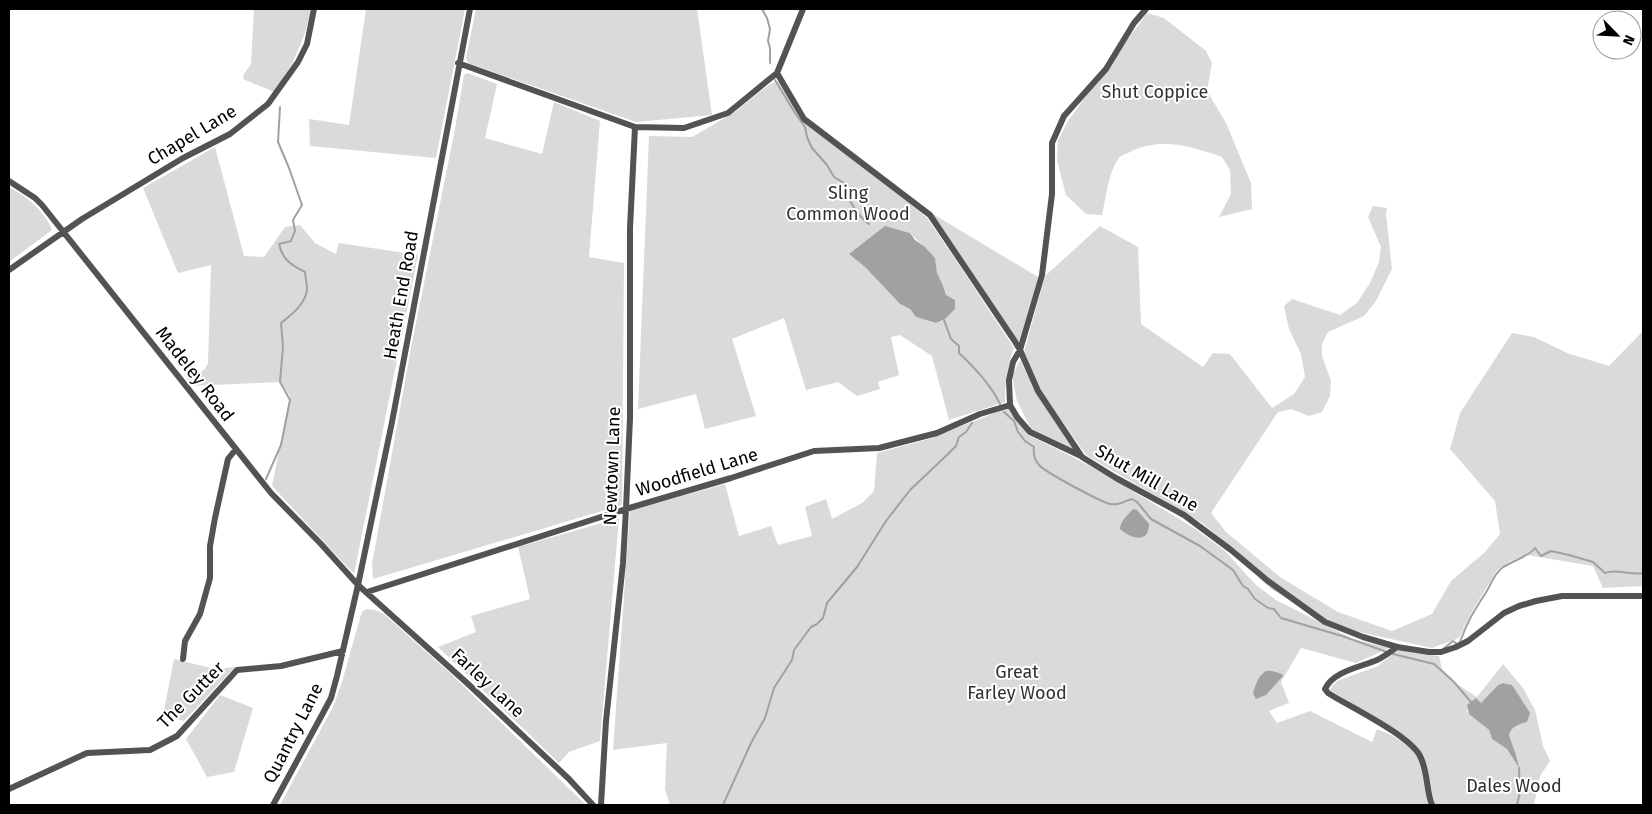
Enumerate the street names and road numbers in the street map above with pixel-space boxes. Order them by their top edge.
street label: Chapel Lane [144,100,240,170]
street label: Heath End Road [379,229,423,361]
street label: Madeley Road [151,322,239,426]
street label: Newtown Lane [599,406,625,526]
street label: Shut Mill Lane [1092,440,1202,516]
street label: Woodfield Lane [633,443,761,501]
street label: Farley Lane [447,644,529,722]
street label: The Gutter [153,657,229,733]
street label: Quantry Lane [258,679,328,787]

